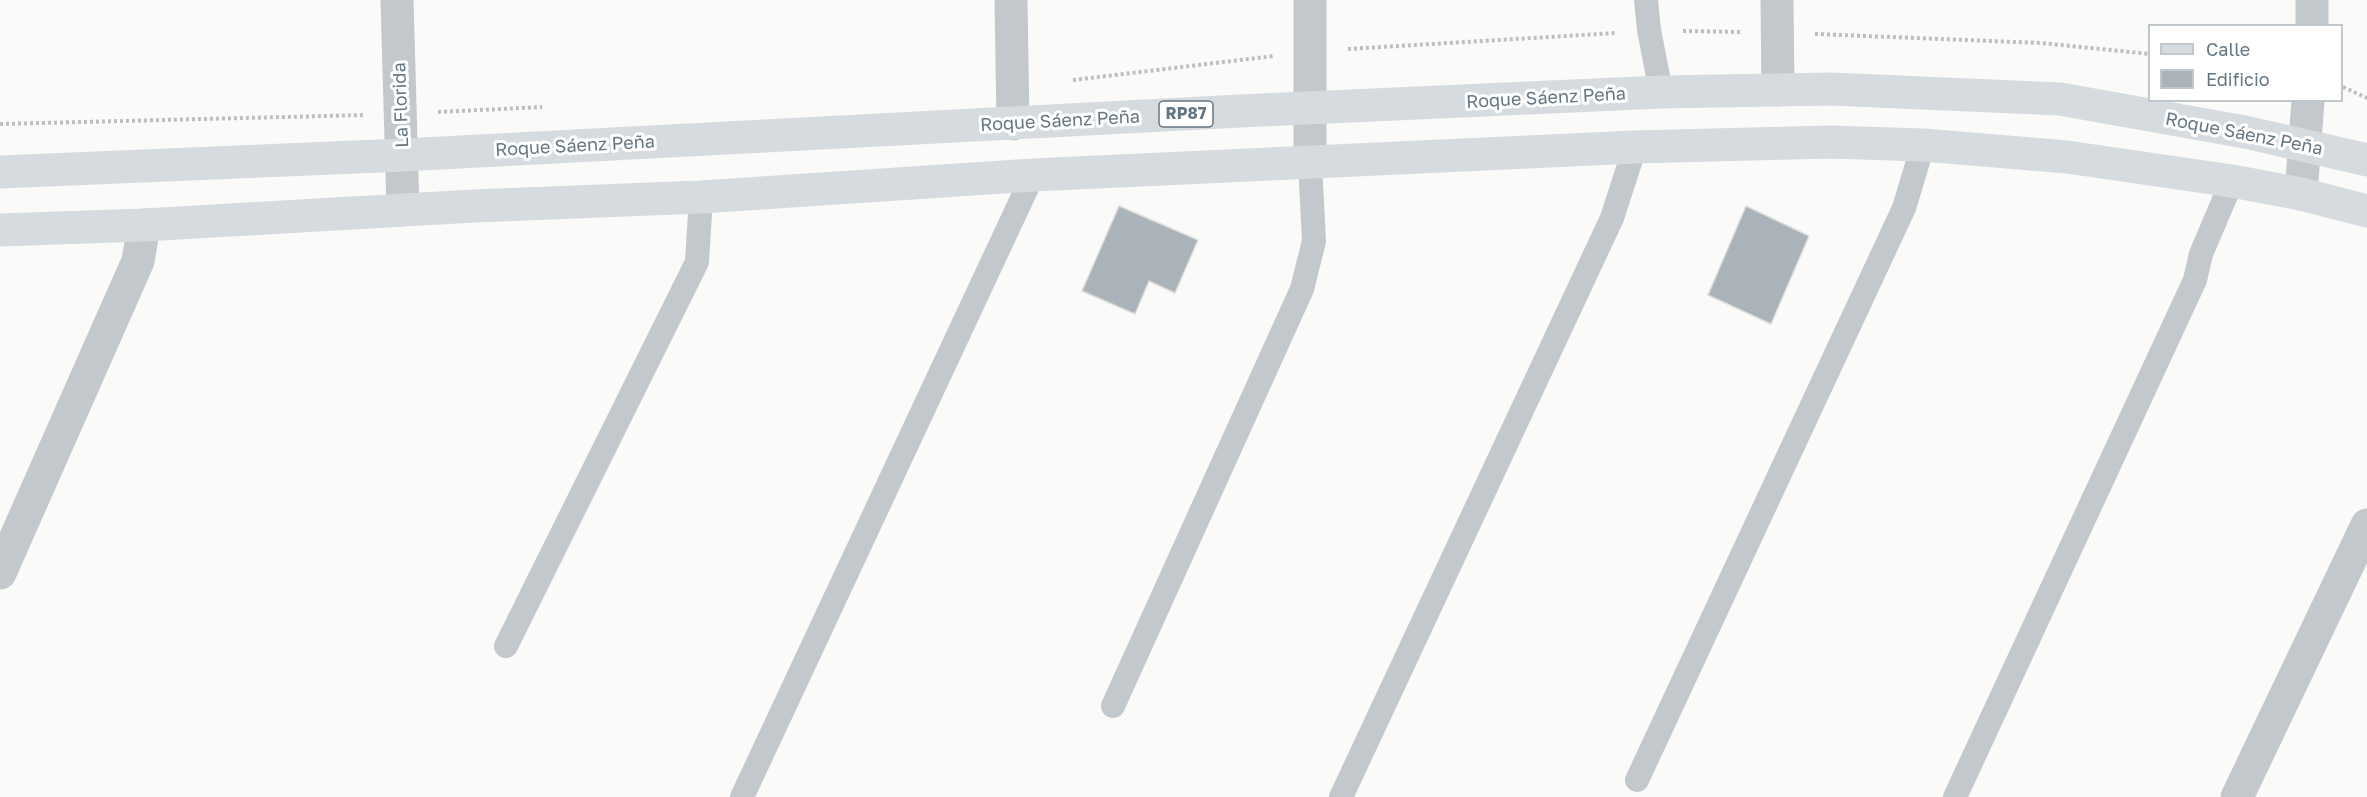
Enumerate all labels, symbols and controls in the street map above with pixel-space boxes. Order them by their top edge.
legend [2148,24,2343,102]
text: Calle [2206,38,2250,60]
street label: La Florida [389,62,413,148]
text: Edificio [2206,68,2270,90]
street label: Roque Sáenz Peña [1466,83,1626,113]
road number: RP87 [1159,101,1213,127]
street label: Roque Sáenz Peña [980,106,1140,136]
street label: Roque Sáenz Peña [2163,108,2325,160]
street label: Roque Sáenz Peña [495,131,655,161]

